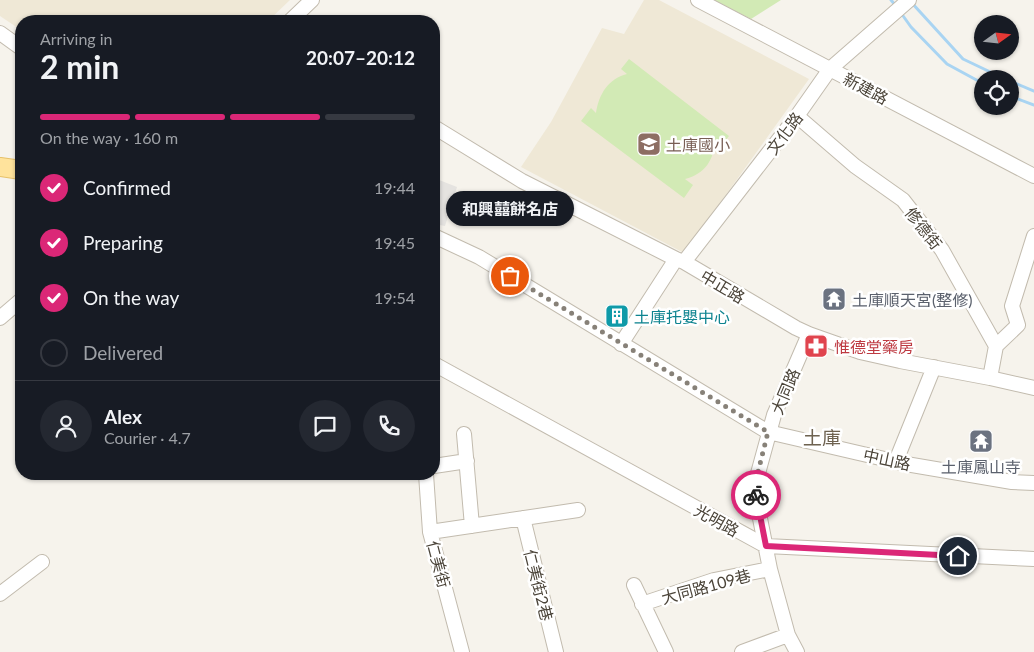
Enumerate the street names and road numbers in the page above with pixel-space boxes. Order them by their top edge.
street label: 新建路 [840,68,892,108]
street label: 文化路 [762,108,806,158]
street label: 修德街 [902,203,946,253]
street label: 中正路 [698,265,748,307]
street label: 大同路 [767,365,803,417]
street label: 中山路 [862,445,912,473]
street label: 光明路 [691,500,743,540]
street label: 仁美街 [424,538,454,590]
street label: 仁美街2巷 [521,547,557,623]
street label: 大同路109巷 [659,565,753,607]

